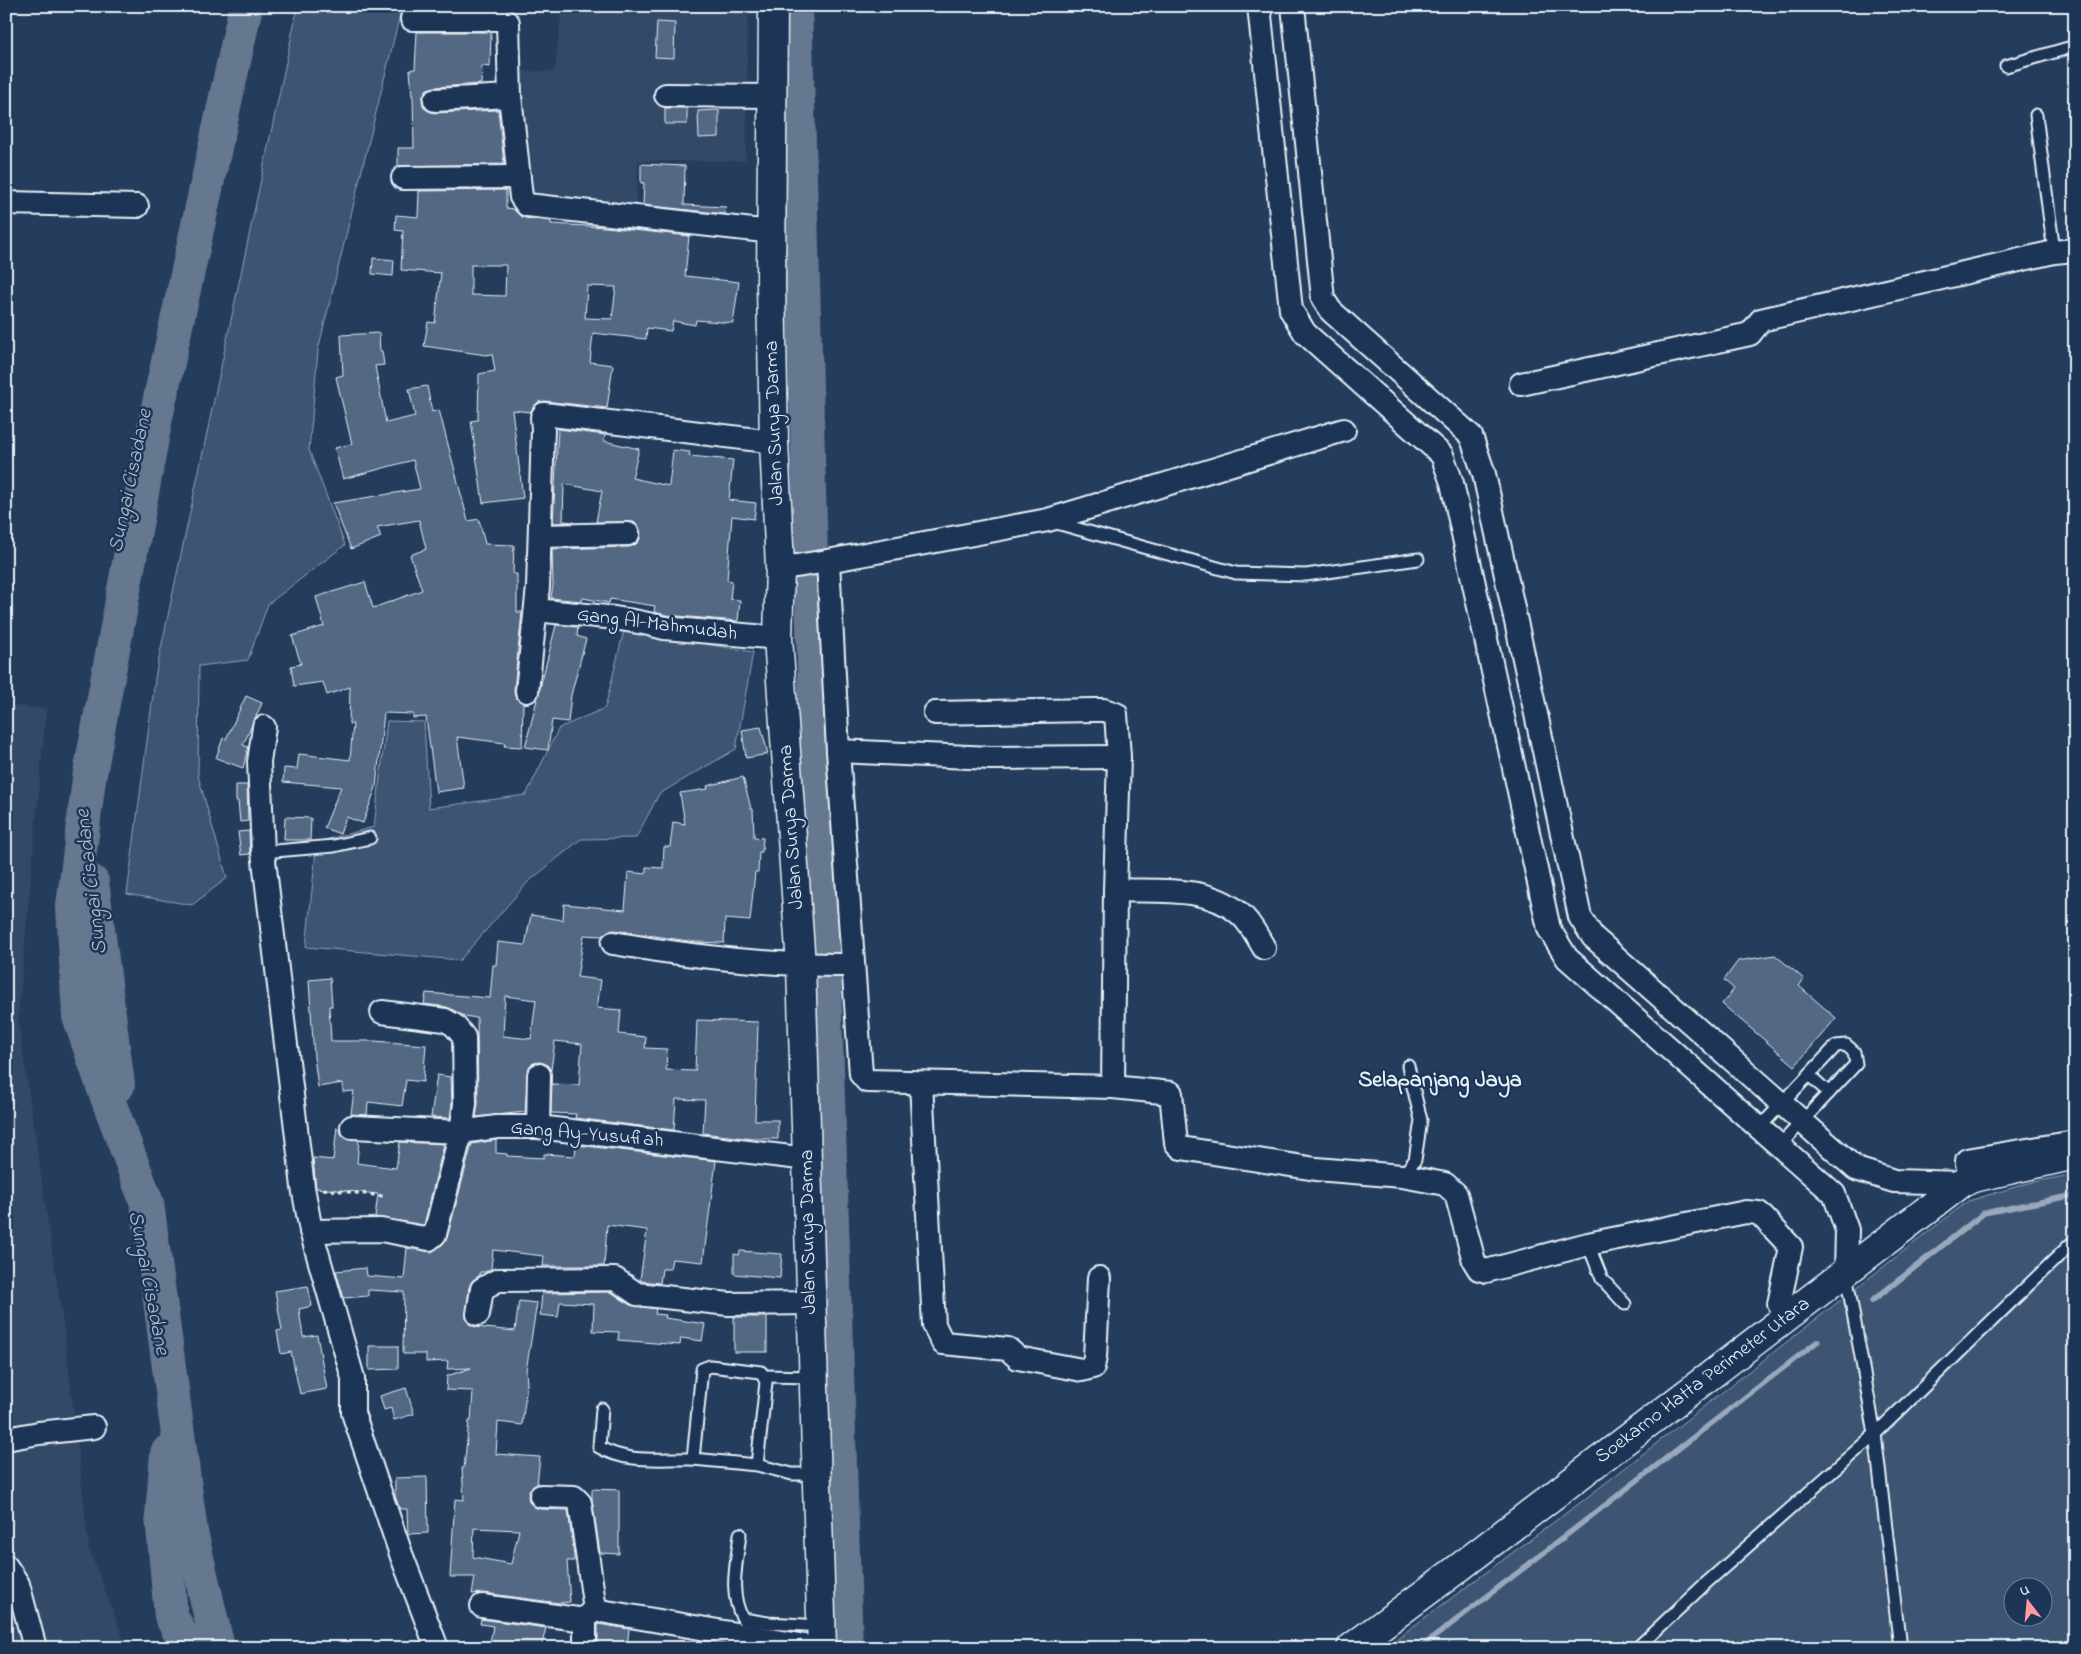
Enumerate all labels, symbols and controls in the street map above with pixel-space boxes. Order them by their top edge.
street label: Jalan Surya Darma [758,340,792,506]
water label: Sungai Cisadane [101,405,162,556]
street label: Gang Al-Mahmudah [575,601,739,650]
street label: Jalan Surya Darma [772,744,812,910]
water label: Sungai Cisadane [68,806,117,956]
district label: Selapanjang Jaya [1358,1065,1522,1098]
street label: Gang Ay-Yusufiah [509,1114,665,1157]
street label: Jalan Surya Darma [793,1149,825,1315]
water label: Sungai Cisadane [118,1209,177,1359]
street label: Soekarno Hatta Perimeter Utara [1589,1290,1817,1472]
north arrow [2004,1576,2054,1626]
text: U [2018,1580,2032,1602]

